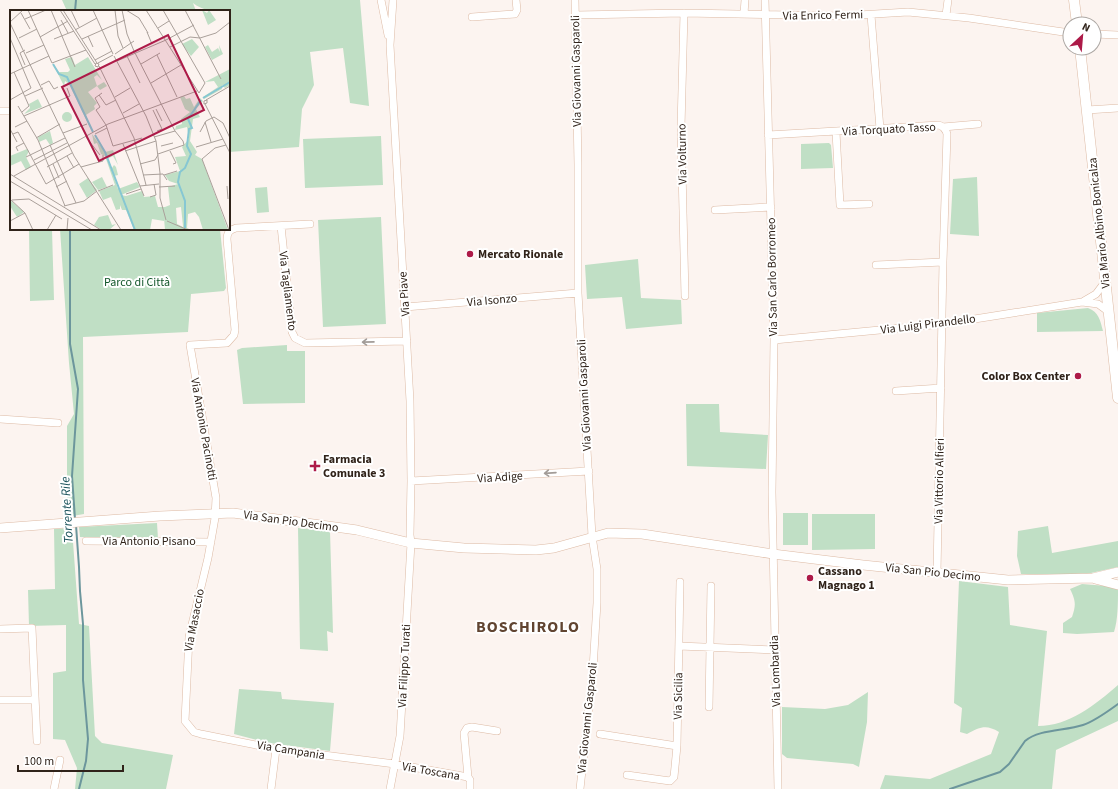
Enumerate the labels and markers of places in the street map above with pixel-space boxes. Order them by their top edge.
place label: Mercato Rionale [478,246,563,263]
marker: Mercato Rionale [465,249,475,259]
place label: Color Box Center [981,368,1070,385]
marker: Color Box Center [1073,371,1083,381]
place label: Farmacia Comunale 3 [323,451,385,482]
marker: Farmacia Comunale 3 [310,461,320,471]
place label: Cassano Magnago 1 [818,563,875,594]
marker: Cassano Magnago 1 [805,573,815,583]

